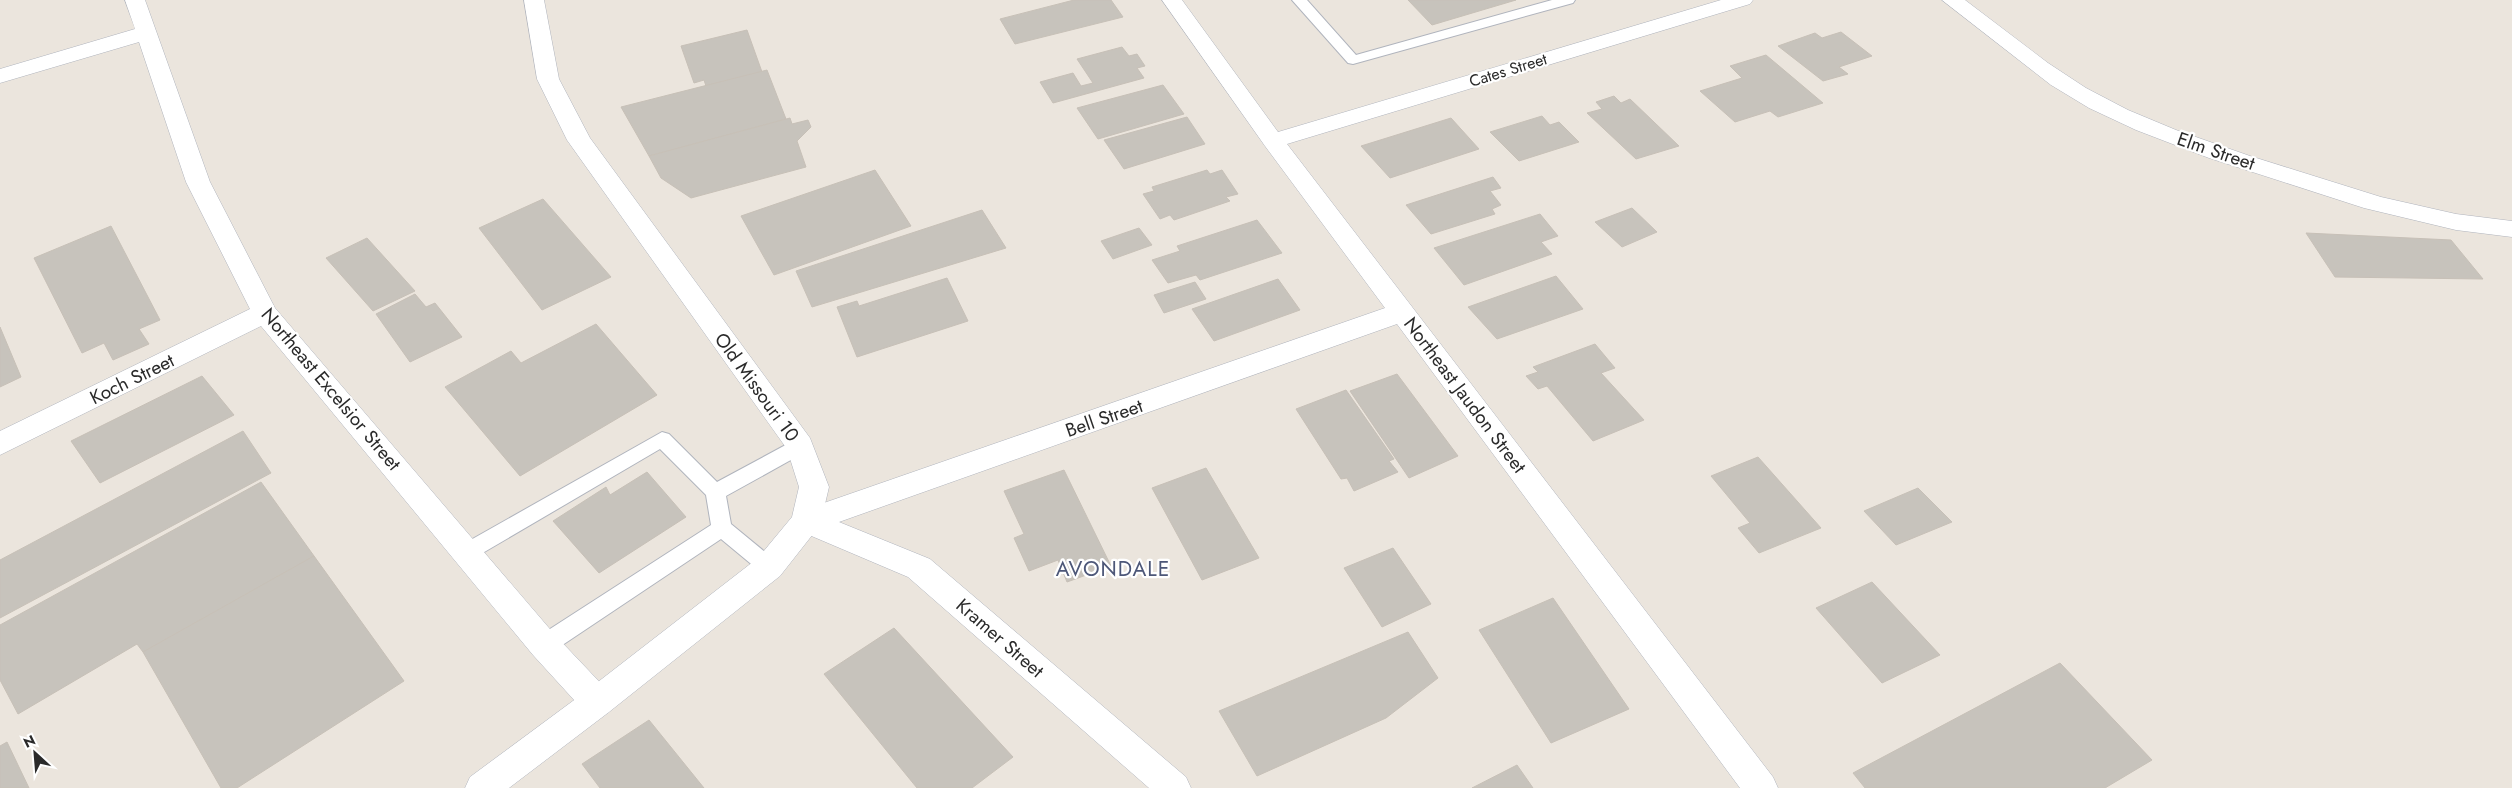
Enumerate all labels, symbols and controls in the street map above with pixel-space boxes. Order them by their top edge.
street label: Cates Street [1466,47,1550,93]
street label: Elm Street [2173,125,2259,177]
street label: Northeast Excelsior Street [255,302,407,476]
street label: Northeast Jaudon Street [1397,311,1533,479]
street label: Old Missouri 10 [708,327,806,447]
street label: Koch Street [85,347,179,411]
street label: Bell Street [1062,392,1147,444]
district label: AVONDALE [1056,554,1170,584]
street label: Kramer Street [950,592,1050,684]
north arrow [10,728,60,778]
text: N [20,730,39,753]

